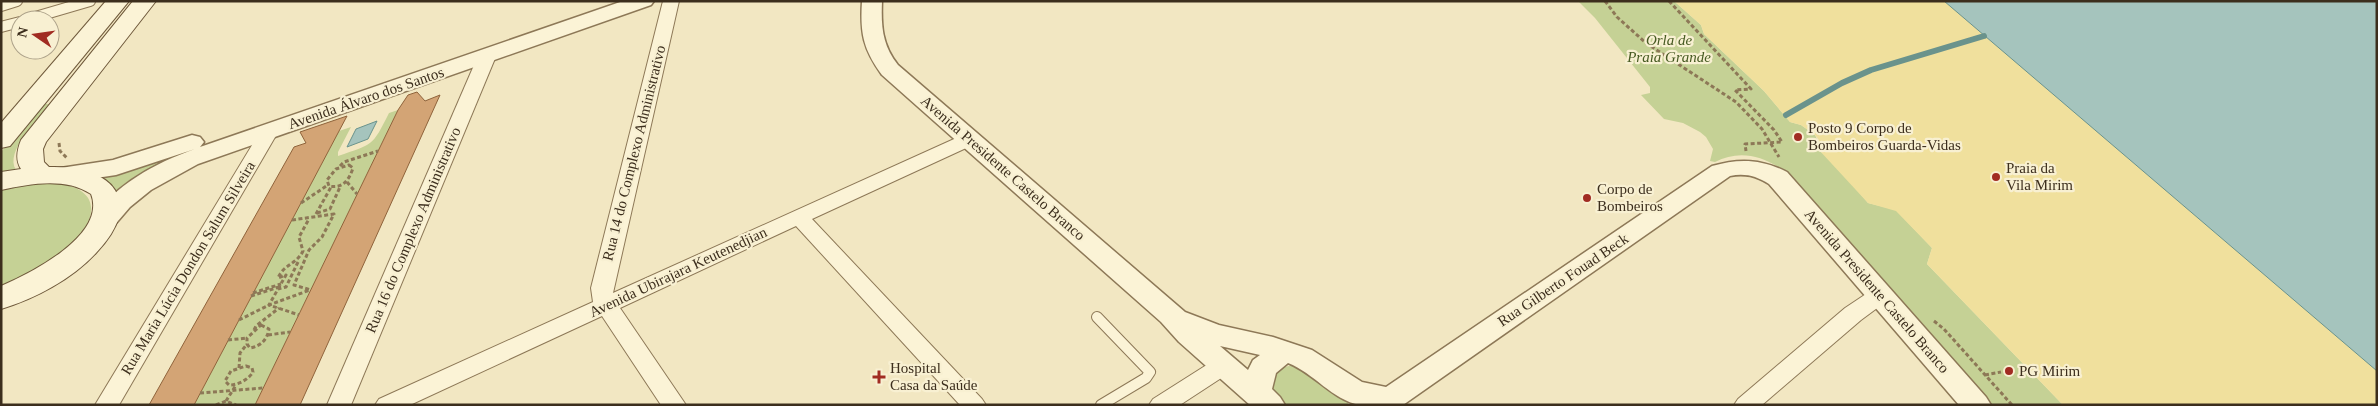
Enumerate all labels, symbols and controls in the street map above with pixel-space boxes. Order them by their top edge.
north arrow [10,10,60,60]
text: N [14,26,31,39]
park label: Orla de Praia Grande [1626,32,1711,65]
street label: Rua 14 do Complexo Administrativo [599,44,669,262]
street label: Avenida Álvaro dos Santos [286,64,446,132]
street label: Avenida Presidente Castelo Branco [918,93,1088,243]
place label: Posto 9 Corpo de Bombeiros Guarda-Vidas [1808,120,1961,153]
street label: Rua 16 do Complexo Administrativo [362,125,464,335]
marker: Posto 9 Corpo de Bombeiros Guarda-Vidas [1792,131,1804,143]
street label: Rua Maria Lúcia Dondon Salum Silveira [118,158,258,378]
place label: Praia da Vila Mirim [2006,160,2073,193]
marker: Praia da Vila Mirim [1990,171,2002,183]
place label: Corpo de Bombeiros [1597,181,1663,214]
marker: Corpo de Bombeiros [1581,192,1593,204]
street label: Avenida Presidente Castelo Branco [1802,206,1952,376]
street label: Avenida Ubirajara Keutenedjian [587,224,770,320]
street label: Rua Gilberto Fouad Beck [1495,230,1632,330]
place label: Hospital Casa da Saúde [890,360,978,393]
place label: PG Mirim [2019,363,2081,379]
marker: PG Mirim [2003,365,2015,377]
marker: Hospital Casa da Saúde [872,370,886,384]

